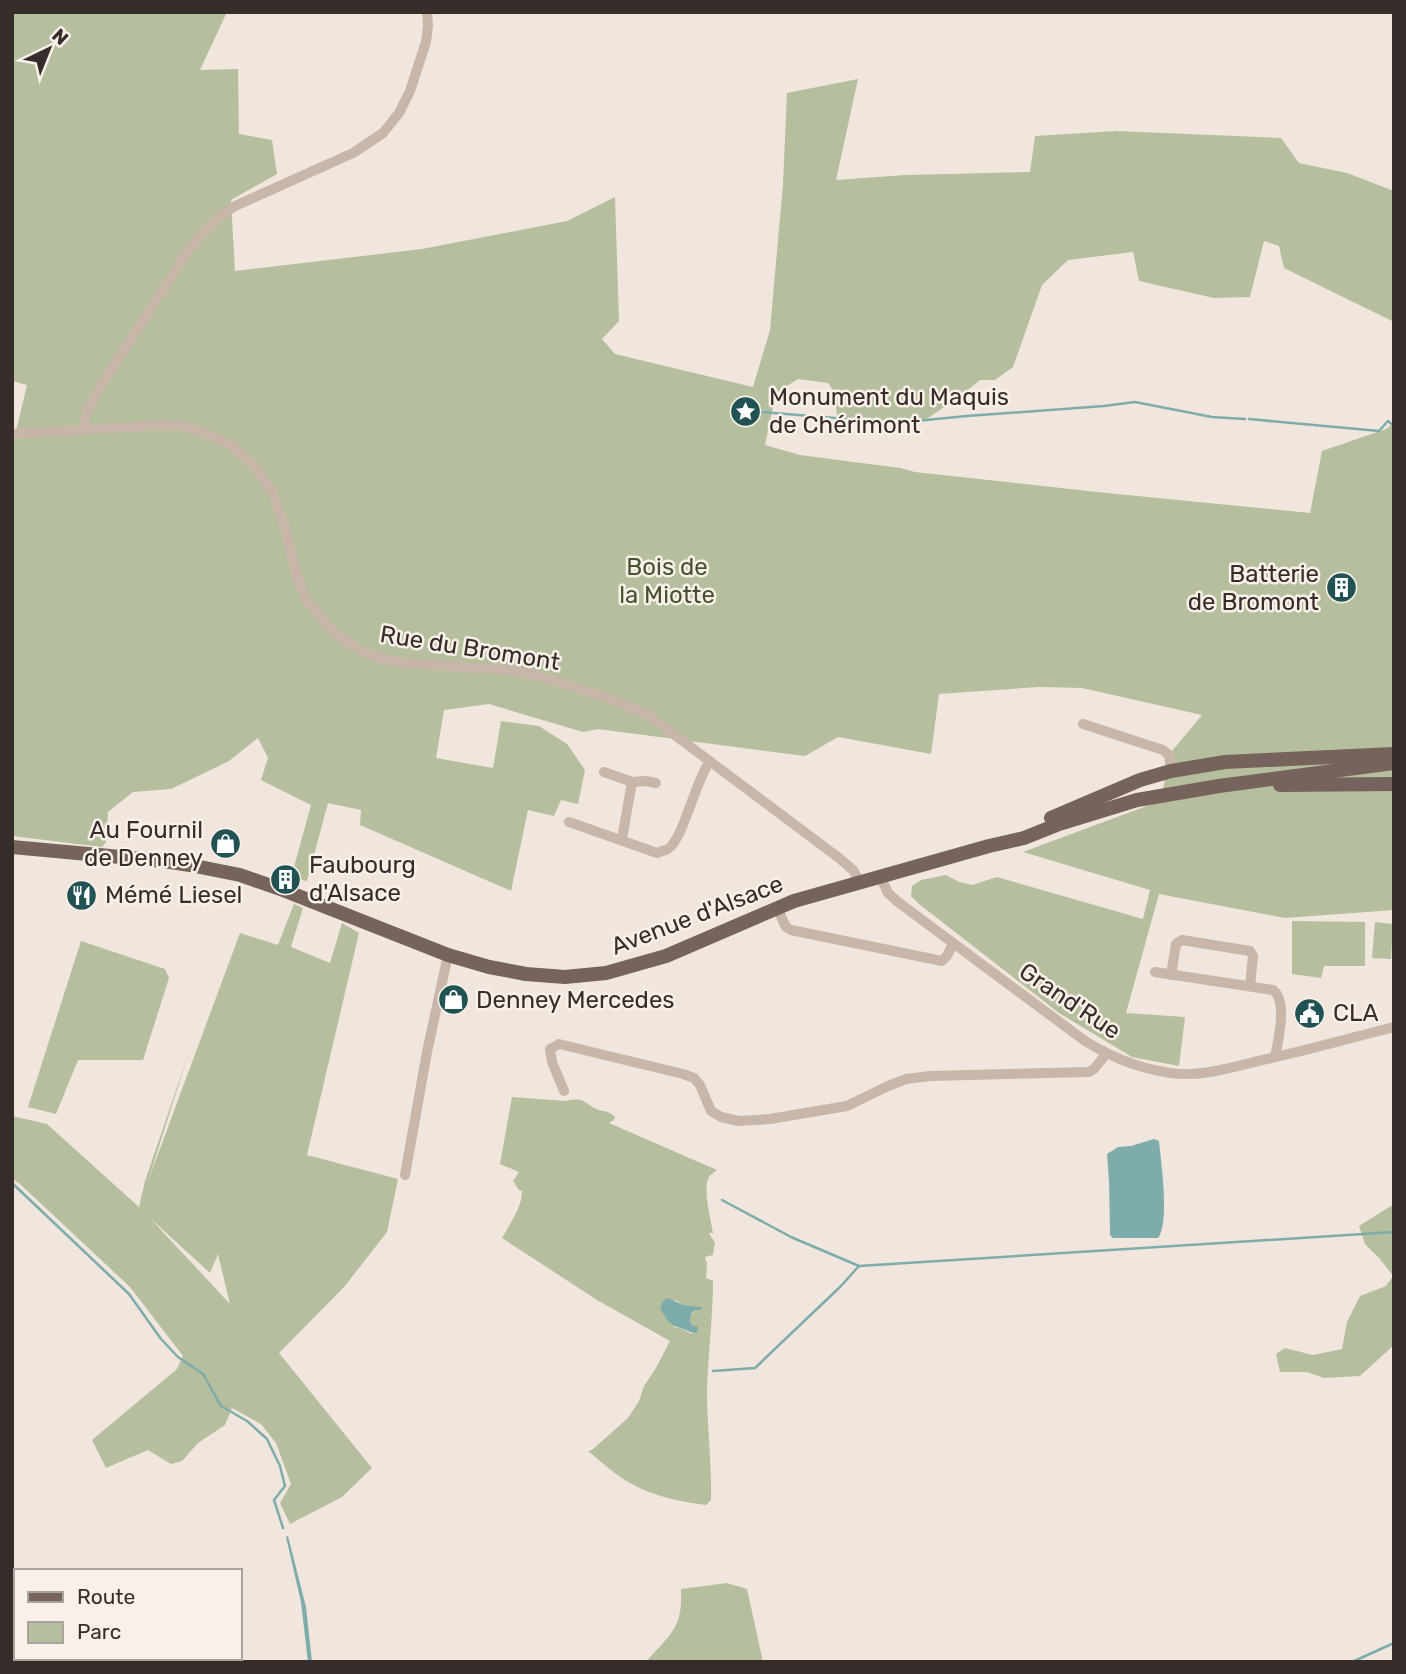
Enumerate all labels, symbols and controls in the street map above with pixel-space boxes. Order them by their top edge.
north arrow [14,14,84,84]
text: N [47,24,73,50]
place label: Monument du Maquis de Chérimont [769,383,1009,439]
place icon: Monument du Maquis de Chérimont [729,394,763,428]
park label: Bois de la Miotte [619,553,715,609]
place label: Batterie de Bromont [1188,560,1319,616]
building icon: Batterie de Bromont [1325,571,1359,605]
street label: Rue du Bromont [378,620,562,676]
place label: Au Fournil de Denney [84,816,203,872]
shop icon: Au Fournil de Denney [209,827,243,861]
place label: Faubourg d'Alsace [309,851,416,907]
building icon: Faubourg d'Alsace [269,862,303,896]
street label: Avenue d'Alsace [607,869,787,961]
restaurant icon: Mémé Liesel [65,878,99,912]
place label: Mémé Liesel [105,881,242,909]
street label: Grand'Rue [1014,957,1126,1045]
shop icon: Denney Mercedes [436,983,470,1017]
place label: Denney Mercedes [476,986,675,1014]
public building icon: CLA [1293,996,1327,1030]
place label: CLA [1333,999,1379,1027]
legend [14,1569,242,1660]
text: Route [77,1584,135,1609]
text: Parc [77,1619,121,1644]

